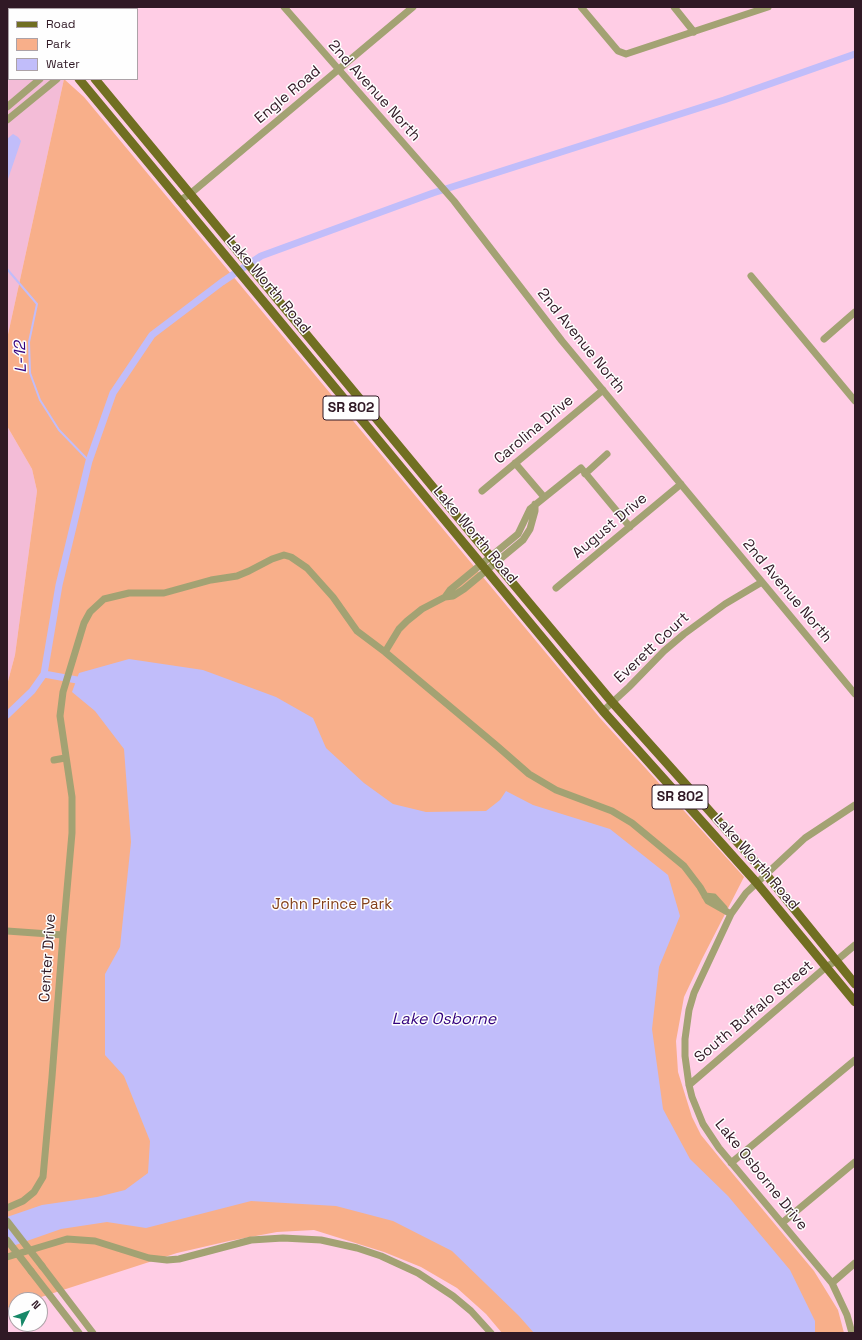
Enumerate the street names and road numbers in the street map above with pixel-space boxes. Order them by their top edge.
street label: 2nd Avenue North [324,37,424,145]
street label: Engle Road [251,62,325,128]
street label: Lake Worth Road [222,233,314,337]
street label: 2nd Avenue North [533,285,629,397]
street label: Carolina Drive [491,392,577,468]
road number: SR 802 [323,396,379,420]
street label: Lake Worth Road [429,483,521,587]
street label: August Drive [569,490,651,562]
street label: 2nd Avenue North [738,536,836,646]
street label: Everett Court [611,609,693,687]
road number: SR 802 [652,785,708,809]
street label: Lake Worth Road [709,810,803,914]
street label: Center Drive [36,913,60,1003]
street label: South Buffalo Street [691,957,817,1067]
street label: Lake Osborne Drive [711,1116,811,1234]

